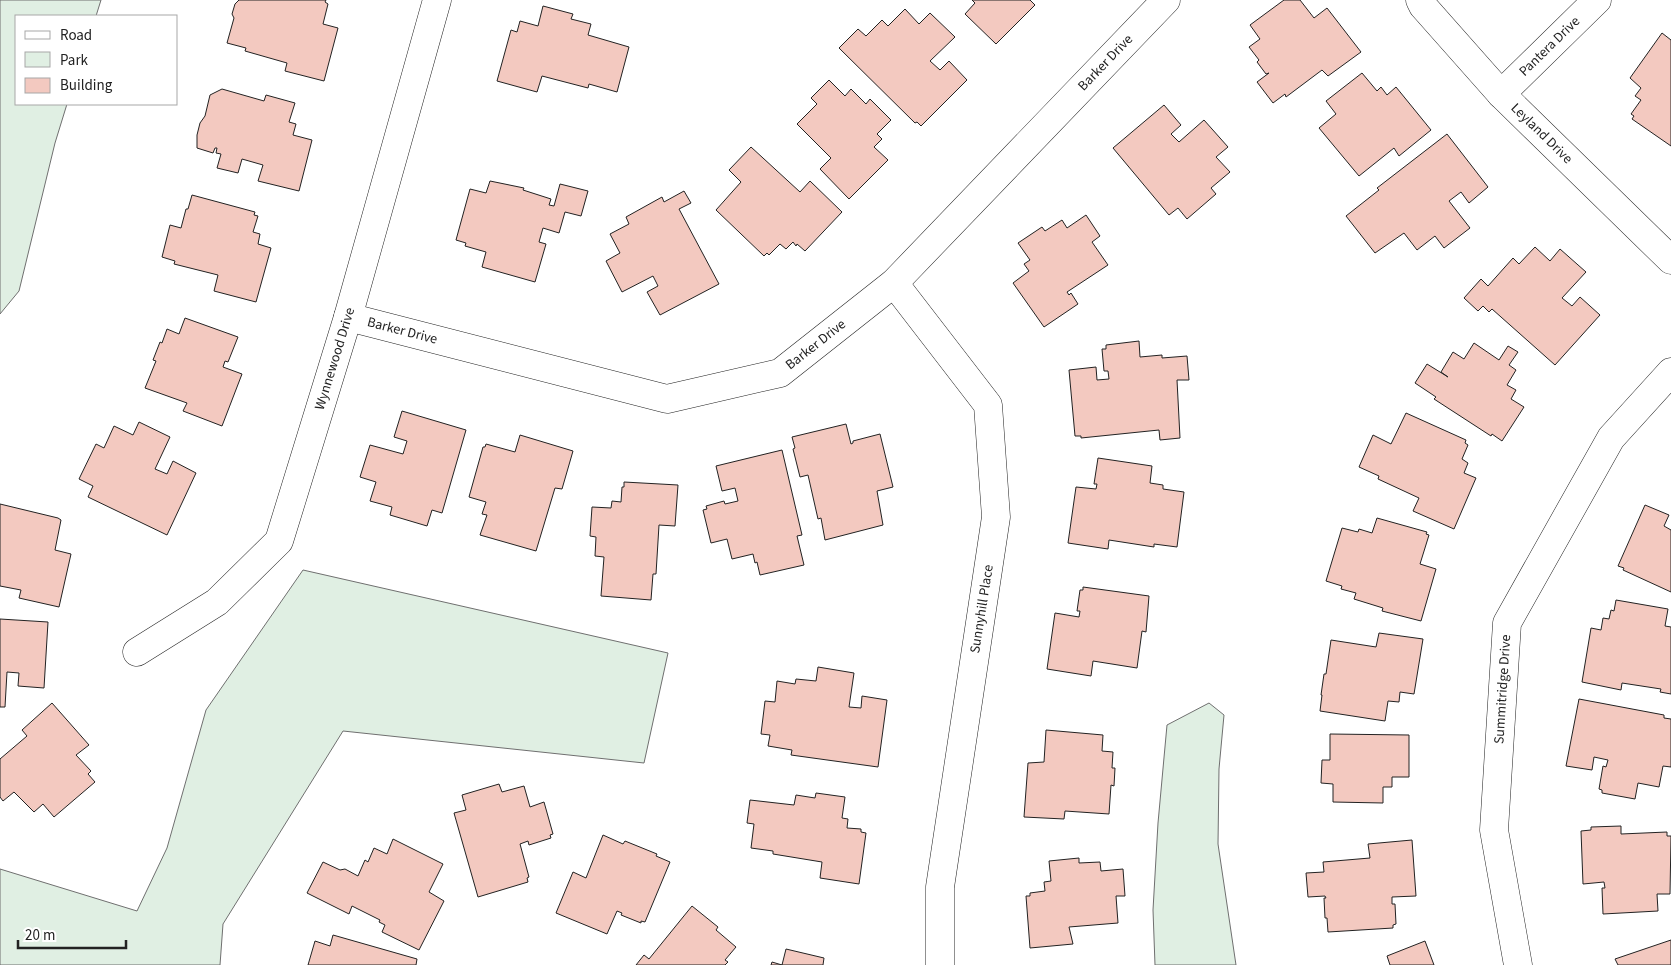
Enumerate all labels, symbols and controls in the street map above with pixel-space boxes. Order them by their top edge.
street label: Pantera Drive [1515,12,1585,81]
legend [15,15,178,105]
text: Road [60,25,92,46]
street label: Barker Drive [1074,30,1138,96]
text: Park [60,50,89,71]
text: Building [60,75,113,96]
street label: Leyland Drive [1506,99,1577,169]
street label: Wynnewood Drive [310,305,360,412]
street label: Barker Drive [365,312,440,350]
street label: Barker Drive [781,315,850,375]
street label: Sunnyhill Place [965,563,999,655]
street label: Summitridge Drive [1489,634,1516,745]
scale bar [18,918,125,950]
text: 20 m [25,925,55,946]

